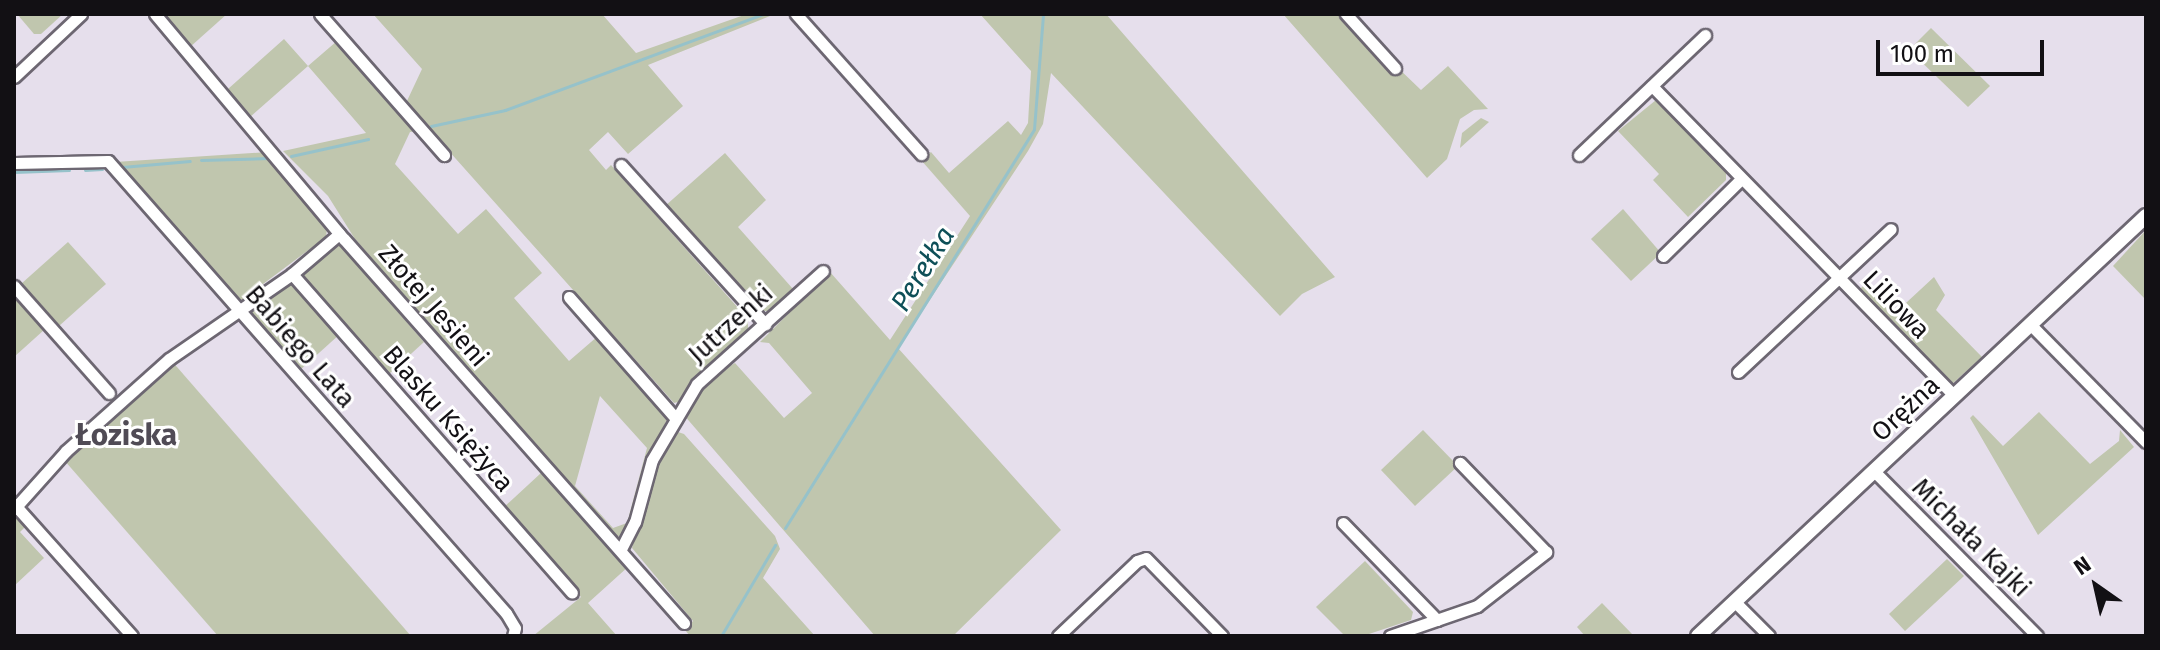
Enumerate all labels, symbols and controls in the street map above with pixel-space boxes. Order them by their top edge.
scale bar [1880,24,2048,74]
text: 100 m [1890,40,1954,68]
water label: Perełka [884,220,962,318]
street label: Złotej Jesieni [371,239,495,373]
street label: Liliowa [1856,264,1936,346]
street label: Jutrzenki [682,278,780,370]
street label: Babiego Lata [238,279,362,415]
street label: Blasku Księżyca [376,339,520,499]
street label: Orężna [1865,370,1947,448]
district label: Łoziska [75,417,177,453]
street label: Michała Kajki [1905,472,2037,604]
north arrow [2056,546,2136,626]
text: N [2069,550,2096,581]

